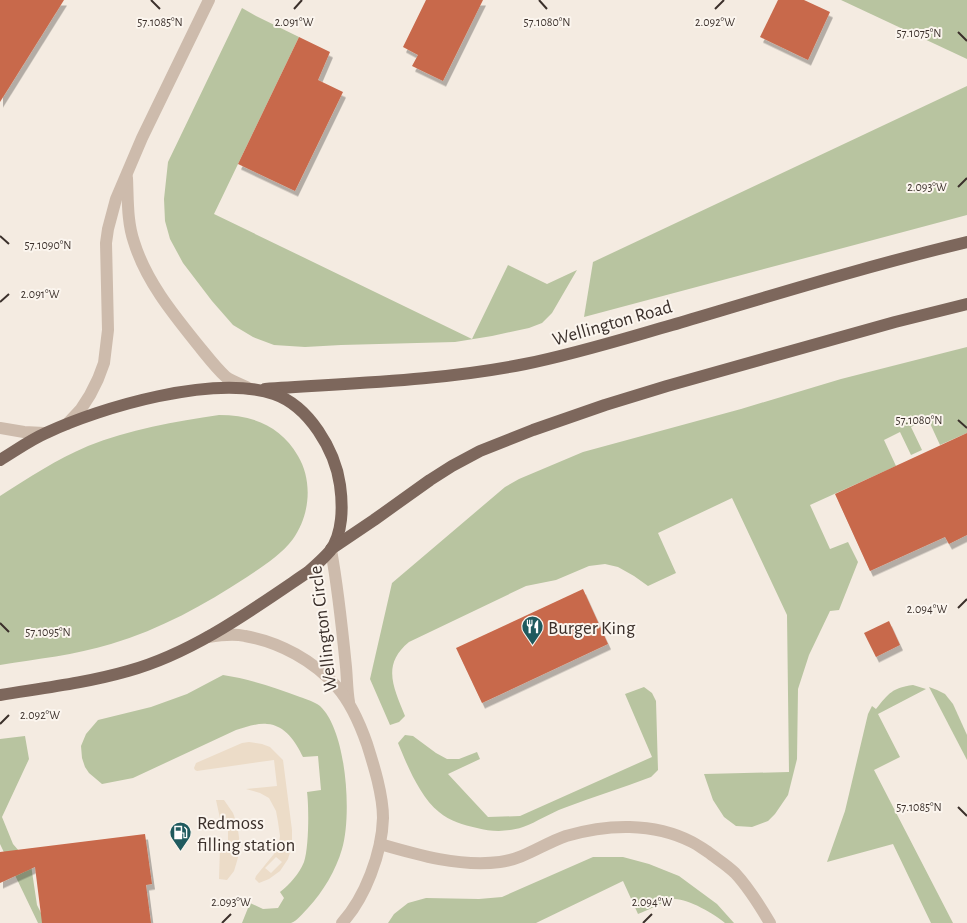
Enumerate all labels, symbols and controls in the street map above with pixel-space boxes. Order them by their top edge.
text: 57.1085°N [137,16,183,28]
text: 2.091°W [275,16,314,28]
text: 57.1080°N [524,16,570,28]
text: 2.092°W [695,16,735,28]
text: 57.1075°N [897,27,941,39]
text: 2.093°W [907,181,947,193]
text: 57.1090°N [25,239,71,251]
text: 2.091°W [21,288,60,300]
street label: Wellington Road [550,297,675,350]
text: 57.1080°N [896,414,942,426]
street label: Wellington Circle [306,565,341,693]
text: 2.094°W [907,603,947,615]
restaurant icon: Burger King [520,615,544,646]
place label: Burger King [548,619,636,638]
text: 57.1095°N [25,626,71,638]
text: 2.092°W [20,709,60,721]
text: 57.1085°N [896,801,942,813]
place label: Redmoss filling station [197,814,295,855]
fuel station icon: Redmoss filling station [169,821,193,852]
text: 2.093°W [211,896,251,908]
text: 2.094°W [632,896,672,908]

